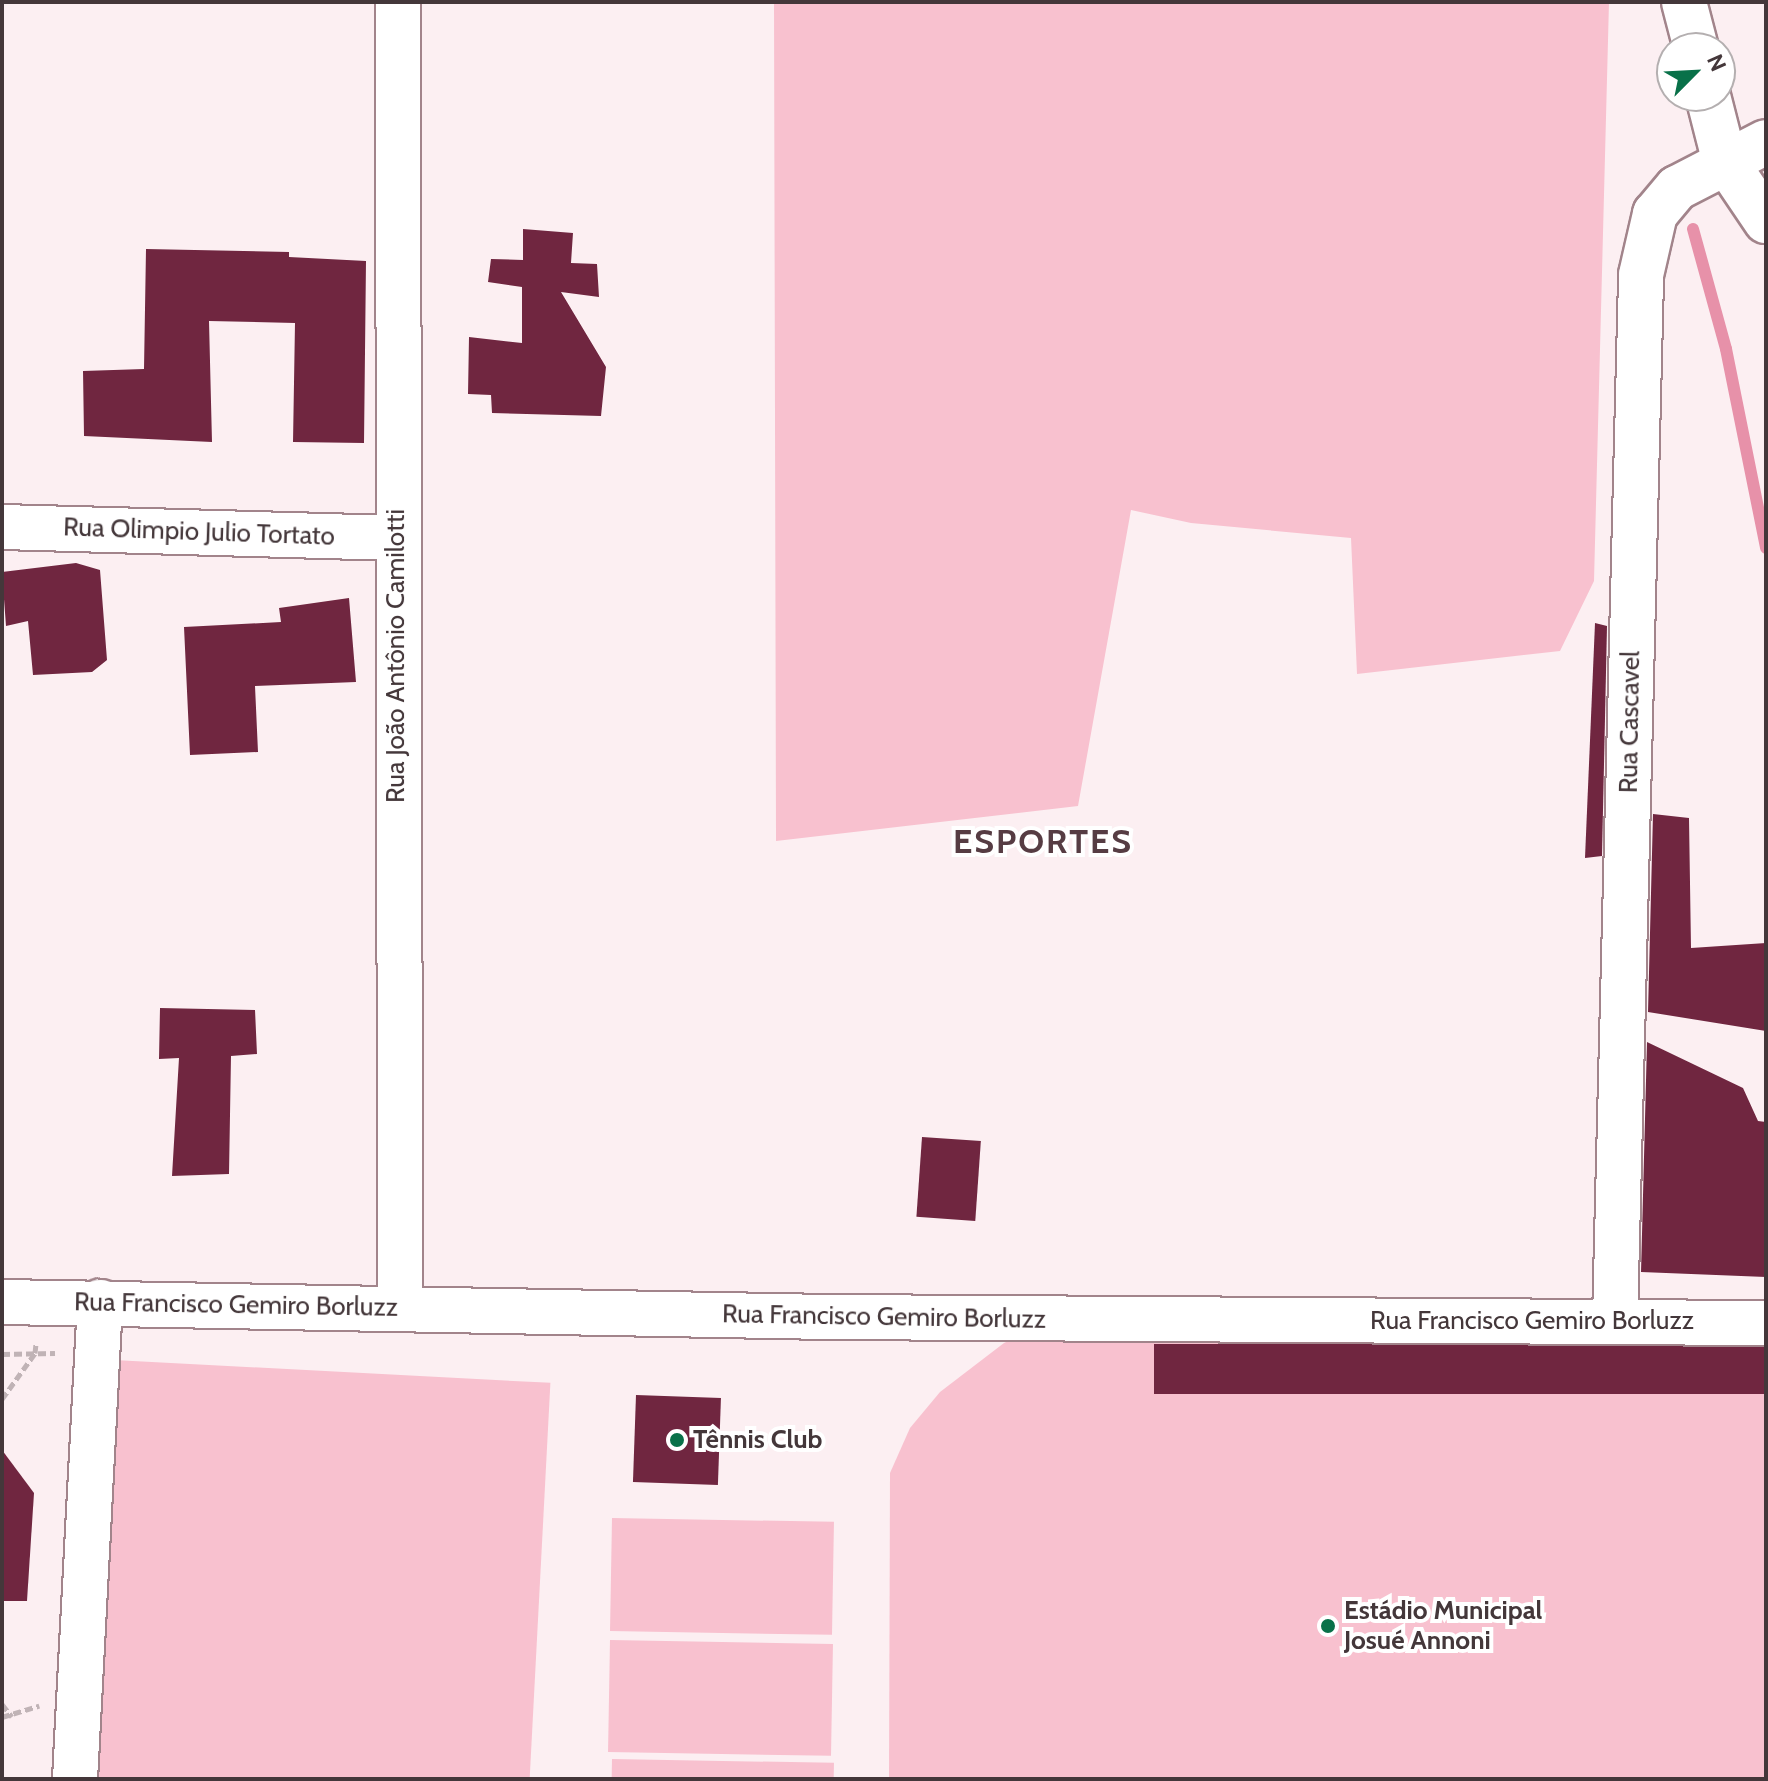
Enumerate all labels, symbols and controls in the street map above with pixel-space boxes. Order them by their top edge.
north arrow [1656,32,1736,112]
text: N [1701,50,1732,75]
street label: Rua João Antônio Camilotti [380,509,412,803]
street label: Rua Olimpio Julio Tortato [63,512,335,552]
street label: Rua Cascavel [1613,651,1647,793]
district label: ESPORTES [953,822,1133,862]
street label: Rua Francisco Gemiro Borluzz [74,1287,398,1323]
street label: Rua Francisco Gemiro Borluzz [722,1299,1046,1335]
street label: Rua Francisco Gemiro Borluzz [1370,1305,1694,1337]
place label: Tênnis Club [693,1424,822,1456]
marker: Tênnis Club [668,1431,686,1449]
place label: Estádio Municipal Josué Annoni [1344,1595,1542,1656]
marker: Estádio Municipal Josué Annoni [1319,1617,1337,1635]

